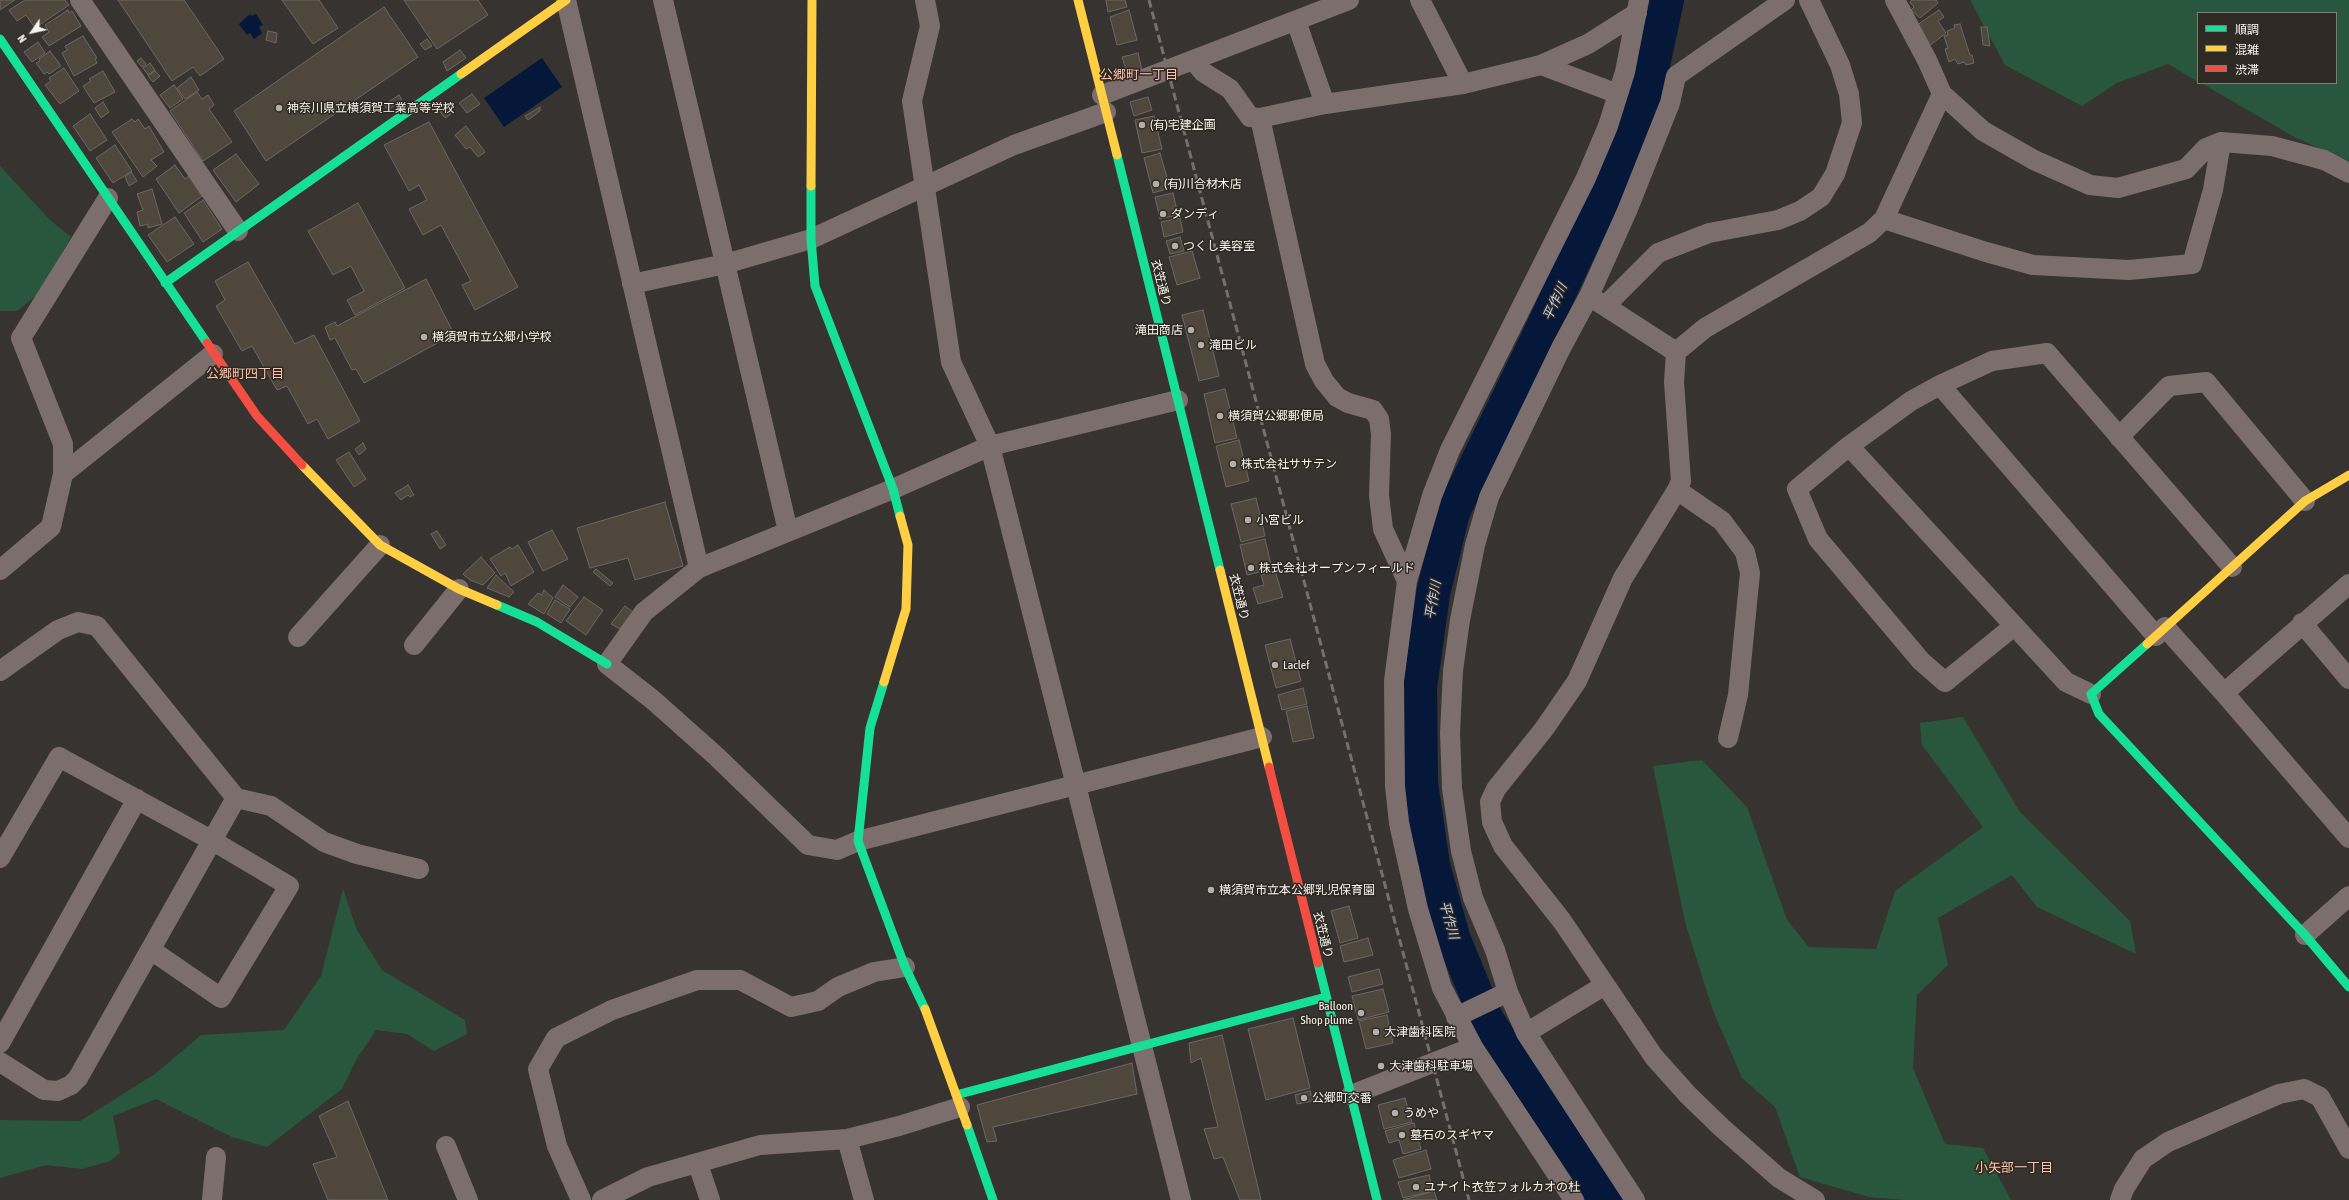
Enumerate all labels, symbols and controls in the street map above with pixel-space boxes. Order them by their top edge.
north arrow [12,12,52,52]
legend [2197,12,2337,84]
text: 順調 [2235,23,2259,37]
text: N [15,33,29,45]
text: 混雑 [2235,43,2259,57]
text: 渋滞 [2235,63,2259,77]
district label: 公郷町一丁目 [1100,67,1178,83]
place label: 神奈川県立横須賀工業高等学校 [287,101,455,115]
marker: 神奈川県立横須賀工業高等学校 [274,103,284,113]
place label: (有)宅建企画 [1150,118,1216,132]
marker: (有)宅建企画 [1137,120,1147,130]
place label: (有)川合材木店 [1164,177,1242,191]
marker: (有)川合材木店 [1151,179,1161,189]
place label: ダンディ [1171,207,1219,221]
marker: ダンディ [1158,209,1168,219]
place label: つくし美容室 [1183,239,1255,253]
marker: つくし美容室 [1170,241,1180,251]
street label: 衣笠通り [1148,258,1174,308]
water label: 平作川 [1540,281,1570,323]
place label: 滝田商店 [1135,323,1183,337]
marker: 滝田商店 [1186,325,1196,335]
place label: 横須賀市立公郷小学校 [432,330,552,344]
marker: 横須賀市立公郷小学校 [419,332,429,342]
place label: 滝田ビル [1209,338,1257,352]
marker: 滝田ビル [1196,340,1206,350]
district label: 公郷町四丁目 [206,366,284,382]
place label: 横須賀公郷郵便局 [1228,409,1324,423]
marker: 横須賀公郷郵便局 [1215,411,1225,421]
place label: 株式会社ササテン [1241,457,1337,471]
marker: 株式会社ササテン [1228,459,1238,469]
place label: 小宮ビル [1256,513,1304,527]
marker: 小宮ビル [1243,515,1253,525]
place label: 株式会社オープンフィールド [1259,561,1415,575]
marker: 株式会社オープンフィールド [1246,563,1256,573]
street label: 衣笠通り [1226,572,1252,622]
water label: 平作川 [1422,579,1444,621]
place label: Laclef [1283,658,1309,672]
marker: Laclef [1270,660,1280,670]
place label: 横須賀市立本公郷乳児保育園 [1219,883,1375,897]
marker: 横須賀市立本公郷乳児保育園 [1206,885,1216,895]
water label: 平作川 [1436,899,1462,941]
street label: 衣笠通り [1310,910,1336,960]
place label: Balloon Shop plume [1300,999,1353,1027]
marker: Balloon Shop plume [1356,1008,1366,1018]
place label: 大津歯科医院 [1384,1025,1456,1039]
marker: 大津歯科医院 [1371,1027,1381,1037]
place label: 大津歯科駐車場 [1389,1059,1473,1073]
marker: 大津歯科駐車場 [1376,1061,1386,1071]
place label: 公郷町交番 [1312,1091,1372,1105]
marker: 公郷町交番 [1299,1093,1309,1103]
place label: うめや [1403,1106,1439,1120]
marker: うめや [1390,1108,1400,1118]
place label: 墓石のスギヤマ [1410,1128,1494,1142]
marker: 墓石のスギヤマ [1397,1130,1407,1140]
district label: 小矢部一丁目 [1975,1160,2053,1176]
place label: ユナイト衣笠フォルカオの杜 [1424,1180,1580,1194]
marker: ユナイト衣笠フォルカオの杜 [1411,1182,1421,1192]

